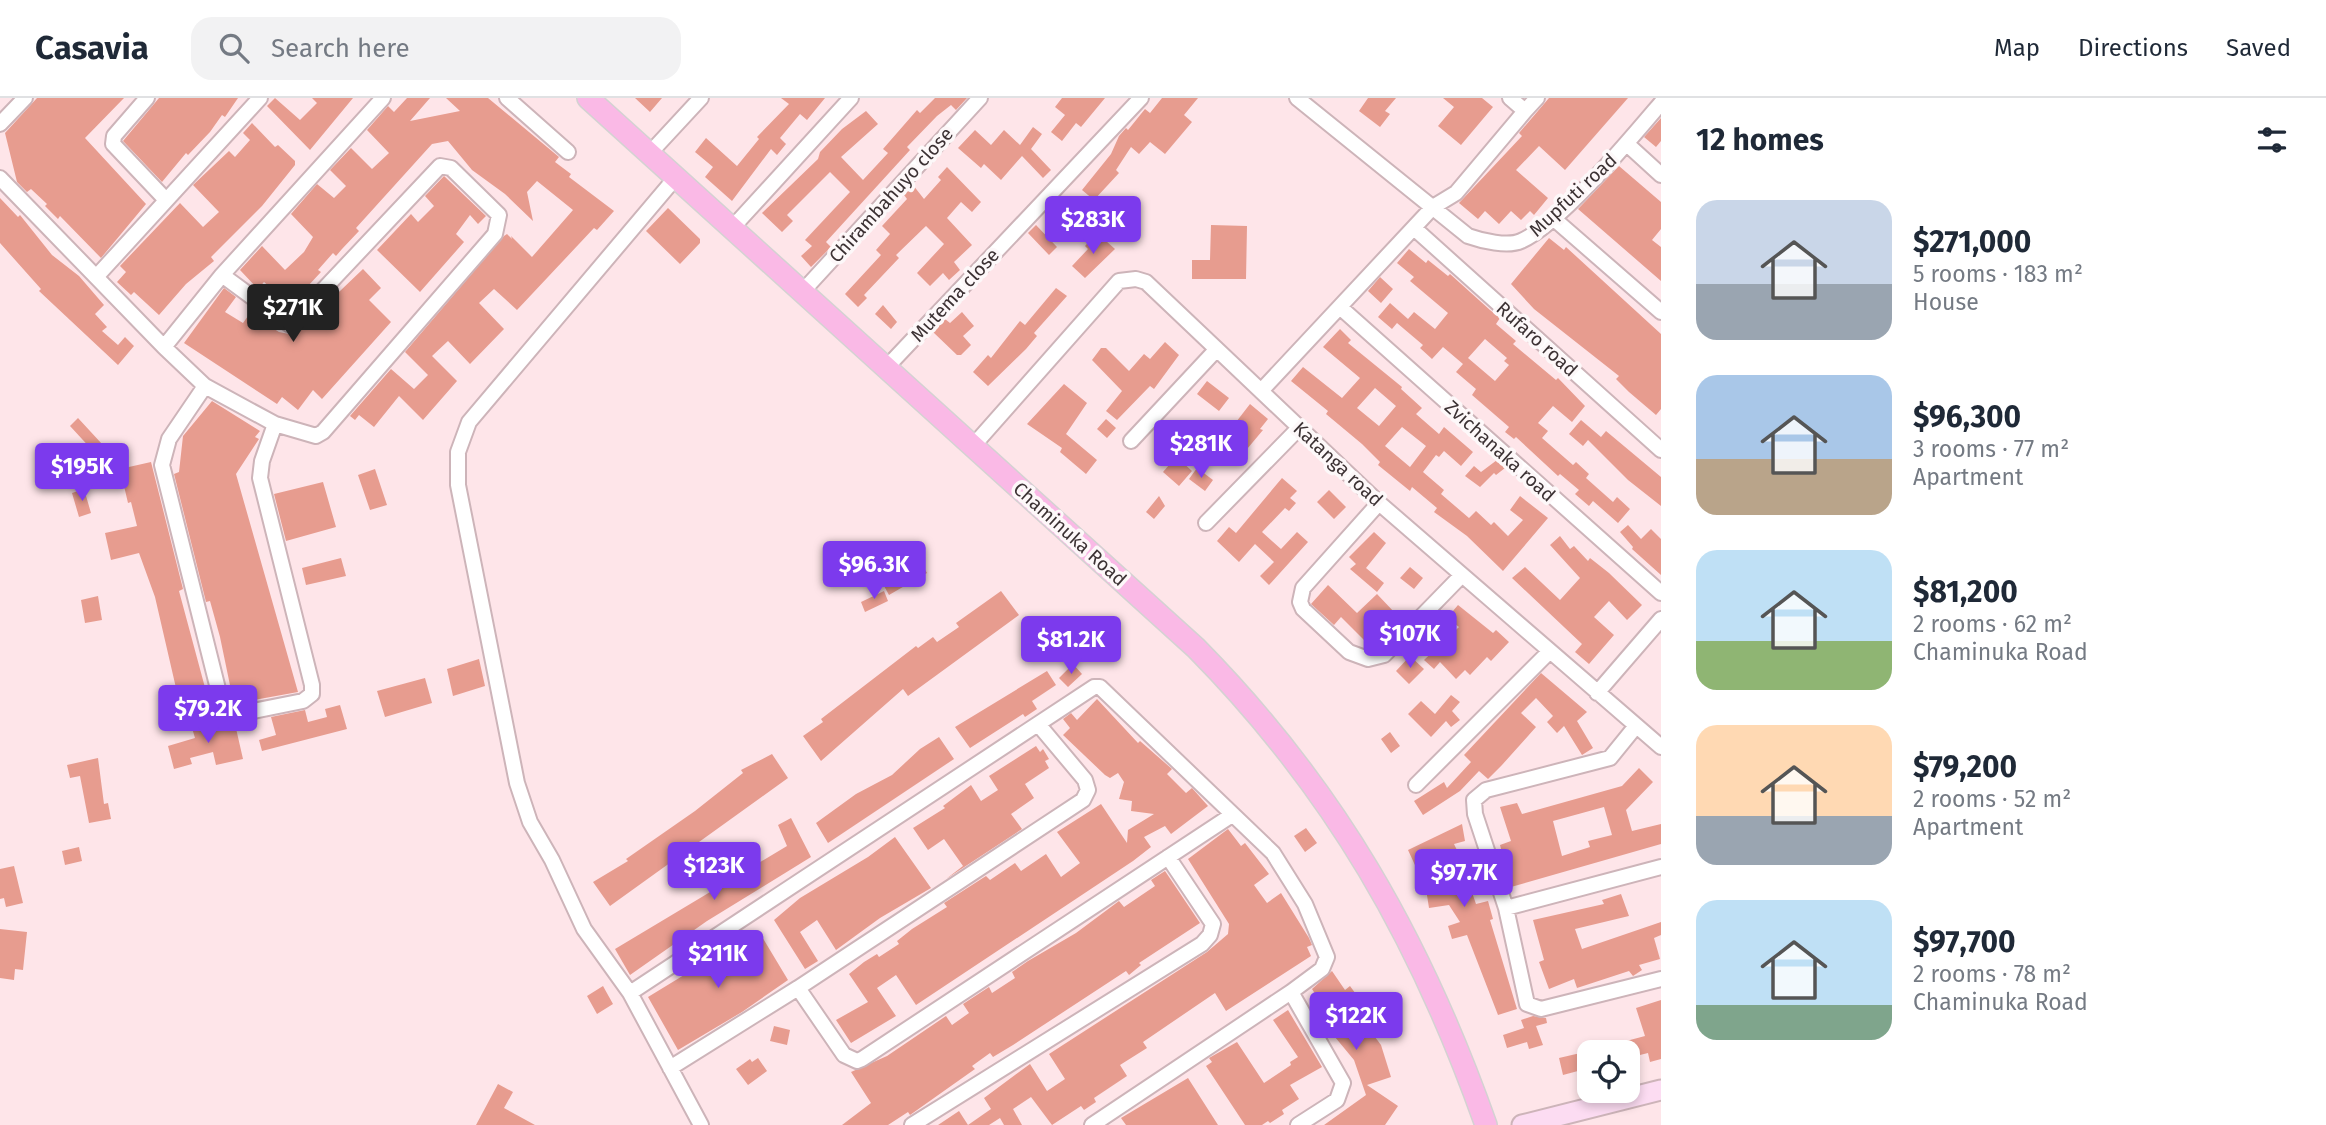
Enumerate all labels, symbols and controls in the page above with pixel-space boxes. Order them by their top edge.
search box [191,17,681,80]
text: Casavia [35,28,149,68]
icon: search [215,29,253,67]
text: Search here [271,33,410,64]
text: Map [1994,34,2040,62]
text: Directions [2078,34,2188,62]
text: Saved [2226,34,2291,62]
icon: filters [2253,121,2291,159]
text: 12 homes [1696,122,1824,158]
street label: Chirambahuyo close [824,123,958,267]
street label: Mupfuti road [1525,149,1621,241]
pin: $283K [1044,197,1142,256]
text: $283K [1061,205,1125,233]
text: $271,000 [1913,224,2031,260]
icon: home [1752,228,1836,312]
street label: Mutema close [906,244,1004,346]
text: 5 rooms · 183 m² [1913,260,2083,288]
pin: $271K [244,285,342,344]
text: House [1913,288,1979,316]
text: $271K [263,293,323,321]
street label: Rufaro road [1492,297,1582,381]
street label: Zvichanaka road [1440,395,1560,507]
text: $96,300 [1913,399,2021,435]
icon: home [1752,403,1836,487]
street label: Katanga road [1289,417,1387,511]
pin: $281K [1152,420,1250,480]
text: $281K [1170,429,1232,457]
text: 3 rooms · 77 m² [1913,435,2069,463]
pin: $195K [33,444,131,503]
text: $195K [51,452,113,480]
text: Apartment [1913,463,2023,491]
street label: Chaminuka Road [1009,477,1131,591]
pin: $96.3K [817,542,931,601]
text: $96.3K [839,550,909,578]
text: $81,200 [1913,574,2018,610]
icon: home [1752,578,1836,662]
pin: $107K [1361,610,1459,670]
text: 2 rooms · 62 m² [1913,610,2072,638]
pin: $81.2K [1014,616,1128,676]
text: $107K [1380,619,1440,647]
text: $81.2K [1037,625,1105,653]
text: Chaminuka Road [1913,638,2088,666]
pin: $79.2K [151,686,265,745]
text: $79.2K [174,694,242,722]
text: $79,200 [1913,749,2017,785]
icon: home [1752,753,1836,837]
text: 2 rooms · 52 m² [1913,785,2071,813]
text: Apartment [1913,813,2023,841]
pin: $123K [665,842,763,902]
pin: $97.7K [1407,850,1521,909]
text: $123K [684,851,744,879]
text: $97.7K [1431,858,1497,886]
text: $97,700 [1913,924,2015,960]
icon: home [1752,928,1836,1012]
pin: $211K [669,930,767,990]
text: $211K [688,939,748,967]
text: 2 rooms · 78 m² [1913,960,2071,988]
text: Chaminuka Road [1913,988,2088,1016]
pin: $122K [1307,992,1405,1052]
text: $122K [1326,1001,1386,1029]
map controls [1577,1040,1640,1103]
button: locate [1577,1040,1640,1103]

